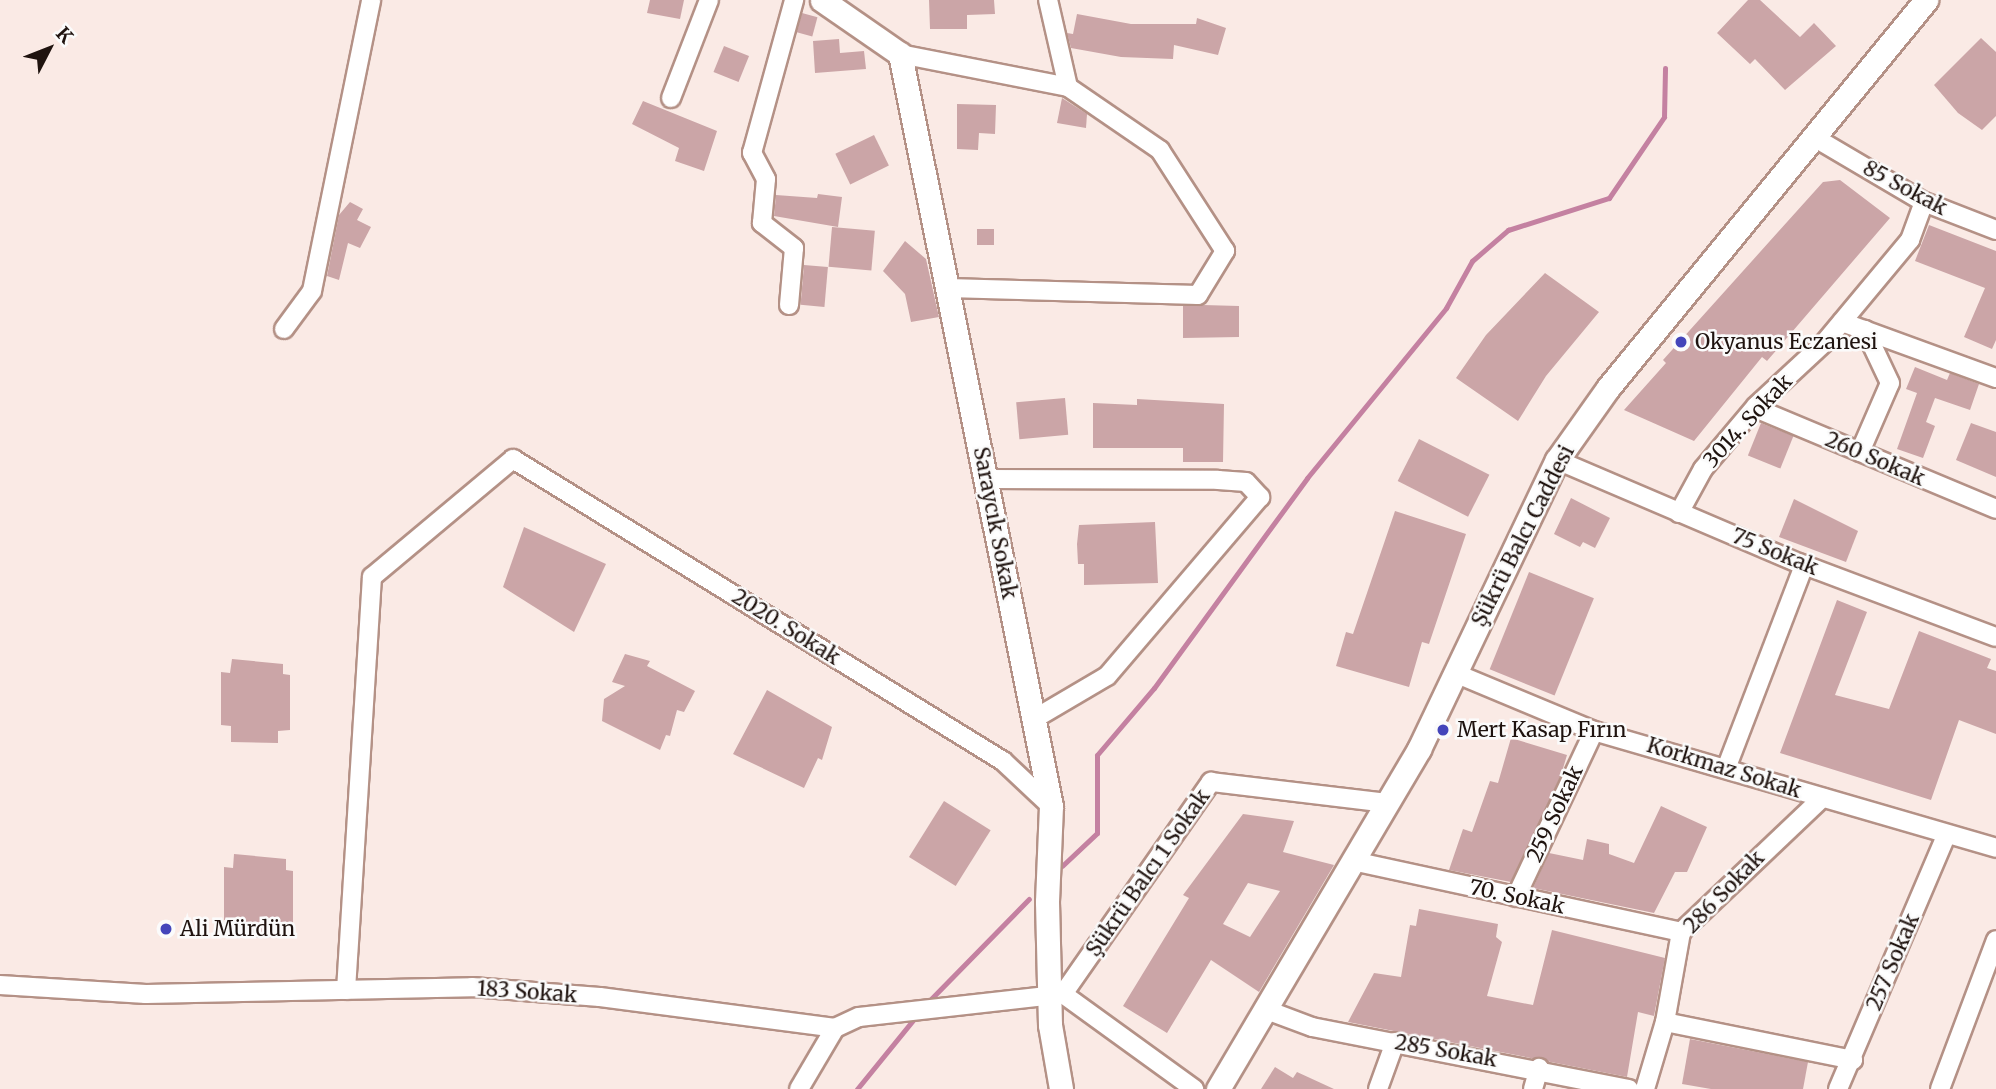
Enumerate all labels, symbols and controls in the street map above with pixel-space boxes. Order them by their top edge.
north arrow [14,14,84,84]
text: K [51,22,78,48]
street label: 85 Sokak [1859,155,1951,221]
place label: Okyanus Eczanesi [1695,329,1878,355]
marker: Okyanus Eczanesi [1673,334,1689,350]
street label: 3014. Sokak [1698,369,1798,473]
street label: 260 Sokak [1821,427,1929,491]
street label: Şükrü Balcı Caddesi [1466,441,1580,631]
street label: Saraycık Sokak [968,445,1022,601]
street label: 75 Sokak [1728,523,1822,581]
street label: 2020. Sokak [727,584,845,670]
place label: Mert Kasap Fırın [1457,717,1626,743]
marker: Mert Kasap Fırın [1435,722,1451,738]
street label: Korkmaz Sokak [1644,733,1804,803]
street label: 259 Sokak [1522,762,1588,866]
street label: Şükrü Balcı 1 Sokak [1081,785,1215,961]
street label: 286 Sokak [1679,846,1769,938]
street label: 70. Sokak [1467,875,1567,919]
street label: 257 Sokak [1861,910,1925,1014]
place label: Ali Mürdün [180,916,295,942]
marker: Ali Mürdün [158,921,174,937]
street label: 183 Sokak [476,976,578,1008]
street label: 285 Sokak [1393,1030,1499,1072]

